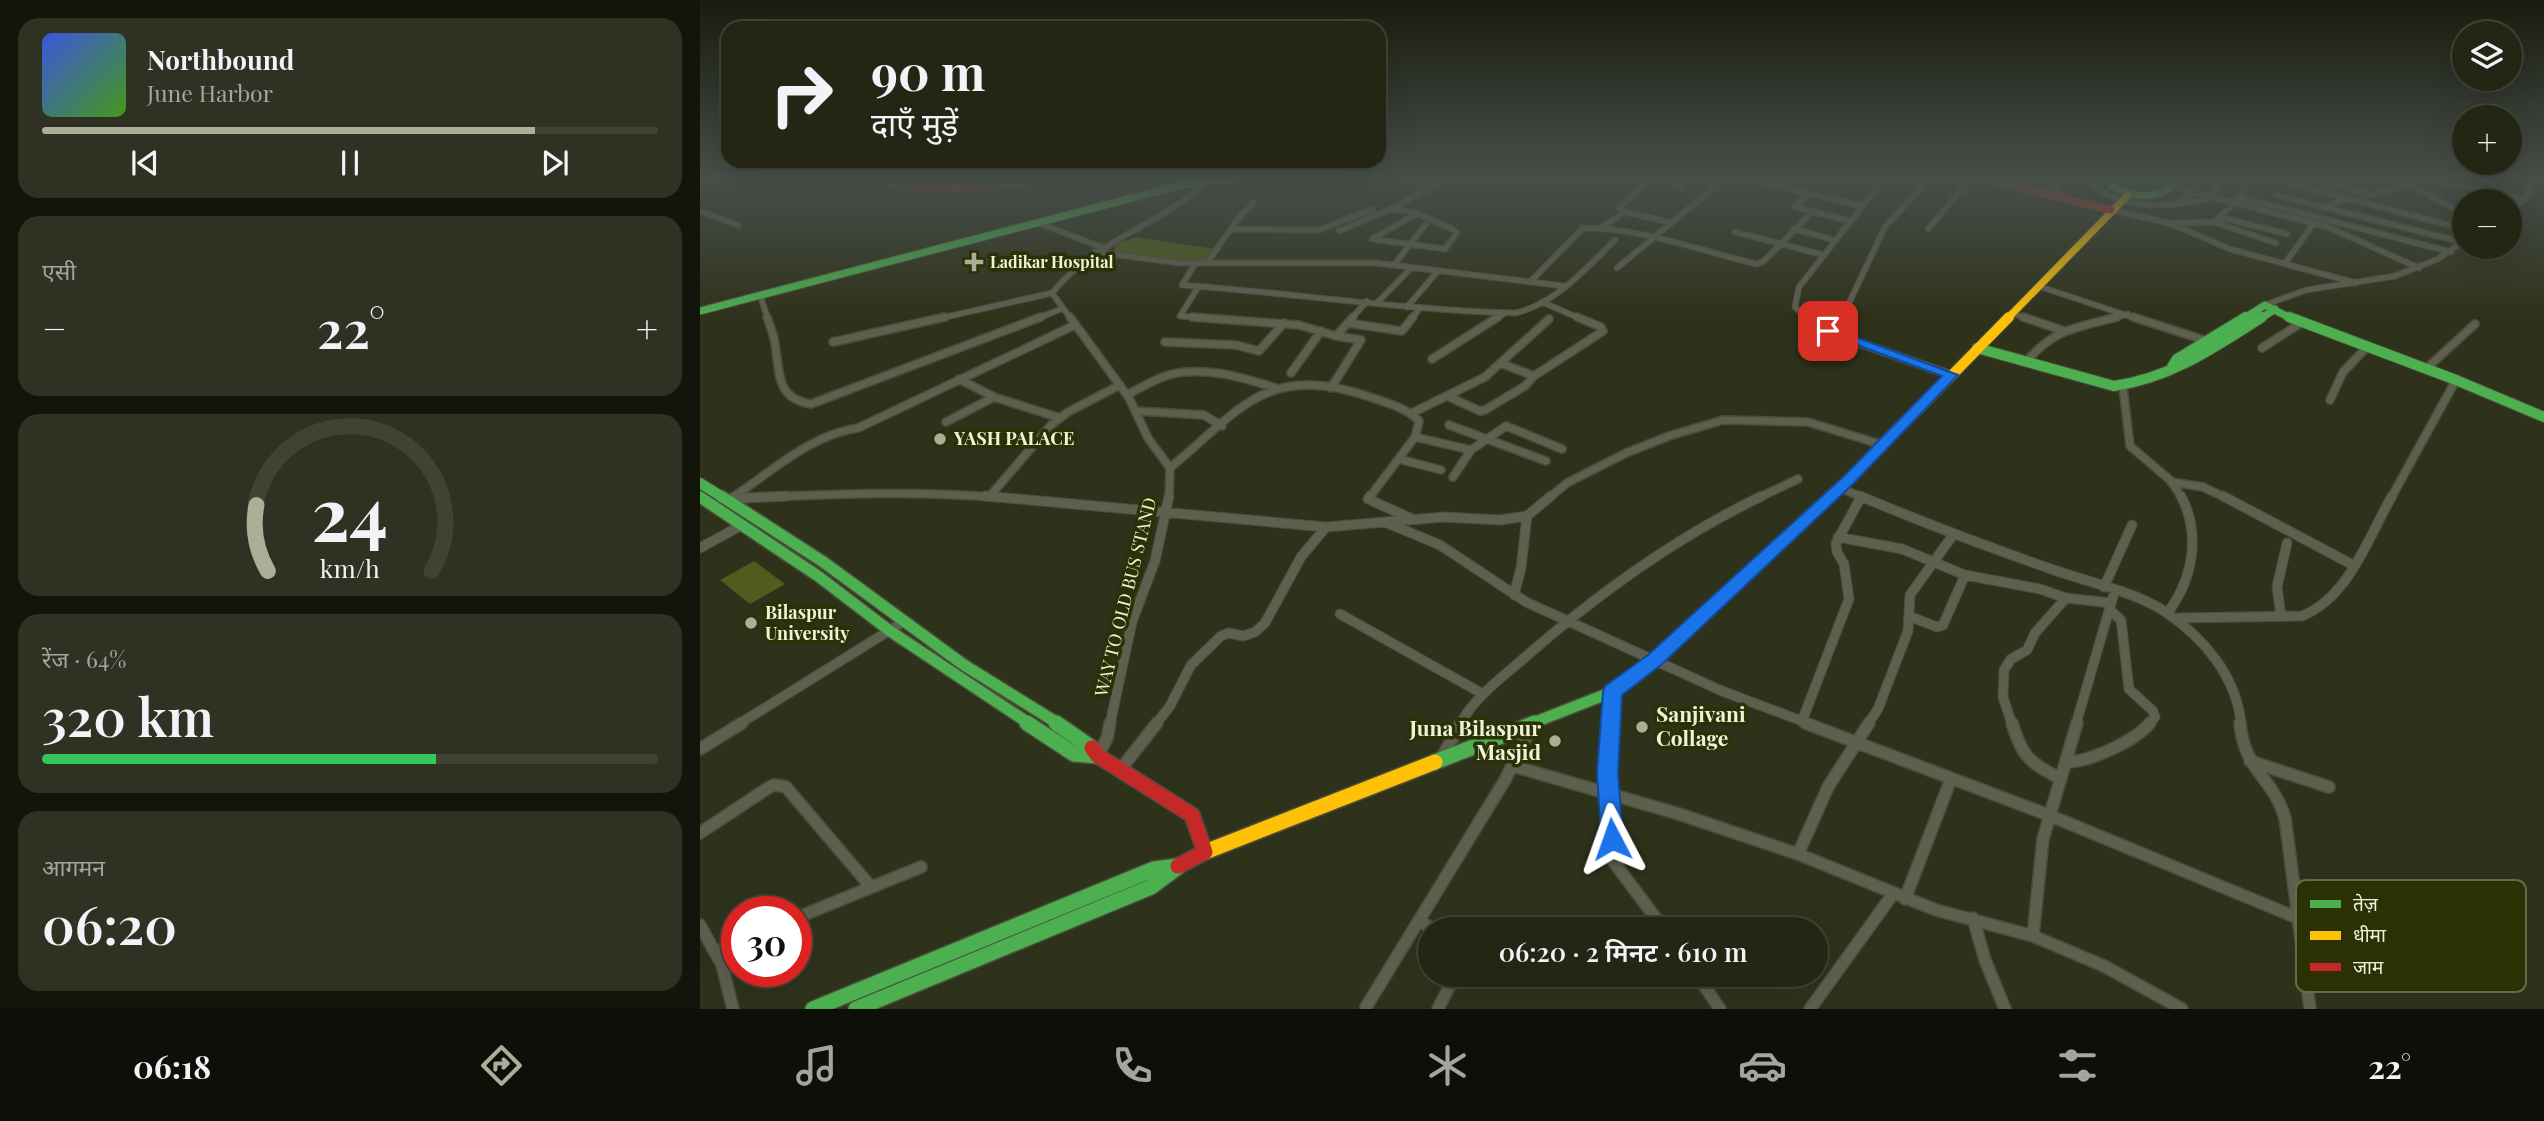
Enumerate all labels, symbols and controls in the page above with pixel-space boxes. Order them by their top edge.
map controls [2452,21,2522,259]
button: layers [2452,21,2522,91]
text: 90 m [871,38,985,103]
text: Northbound [147,42,294,77]
icon: right [756,49,847,140]
text: June Harbor [147,77,273,108]
text: दाएँ मुड़ें [871,101,958,144]
button: + [2452,105,2522,175]
icon: previous [126,144,164,182]
icon: pause [331,144,369,182]
icon: next [536,144,574,182]
button: − [2452,189,2522,259]
place label: Ladikar Hospital [990,251,1114,272]
marker: Ladikar Hospital [964,252,984,272]
text: एसी [42,255,76,286]
text: 22° [317,293,385,362]
pin [1798,301,1858,361]
text: − [42,302,67,353]
text: + [636,302,658,353]
icon: arrive [1809,312,1847,350]
place label: YASH PALACE [953,426,1074,450]
marker: YASH PALACE [932,431,948,447]
text: 24 [312,462,388,559]
street label: WAY TO OLD BUS STAND [1088,495,1161,700]
text: km/h [320,550,380,583]
place label: Bilaspur University [765,600,850,645]
marker: Bilaspur University [743,615,759,631]
text: रेंज · 64% [42,643,126,674]
text: 320 km [42,681,214,750]
place label: Sanjivani Collage [1656,699,1746,751]
place label: Juna Bilaspur Masjid [1408,713,1541,765]
marker: Sanjivani Collage [1634,719,1650,735]
marker: Juna Bilaspur Masjid [1547,733,1563,749]
position arrow [1575,802,1649,876]
text: आगमन [42,851,105,882]
legend [2296,880,2526,992]
text: 06:20 [42,889,177,958]
text: तेज़ [2353,890,2379,916]
speed limit sign: 30 [721,896,812,987]
text: धीमा [2353,921,2387,947]
text: 06:20 · 2 मिनट · 610 m [1499,934,1747,969]
text: जाम [2353,953,2384,979]
icon: directions [477,1041,526,1090]
icon: music [792,1041,841,1090]
icon: phone [1108,1041,1157,1090]
icon: climate [1423,1041,1472,1090]
icon: car [1738,1041,1787,1090]
icon: filters [2053,1041,2102,1090]
text: 06:18 [133,1044,211,1087]
text: 22° [2368,1044,2411,1087]

